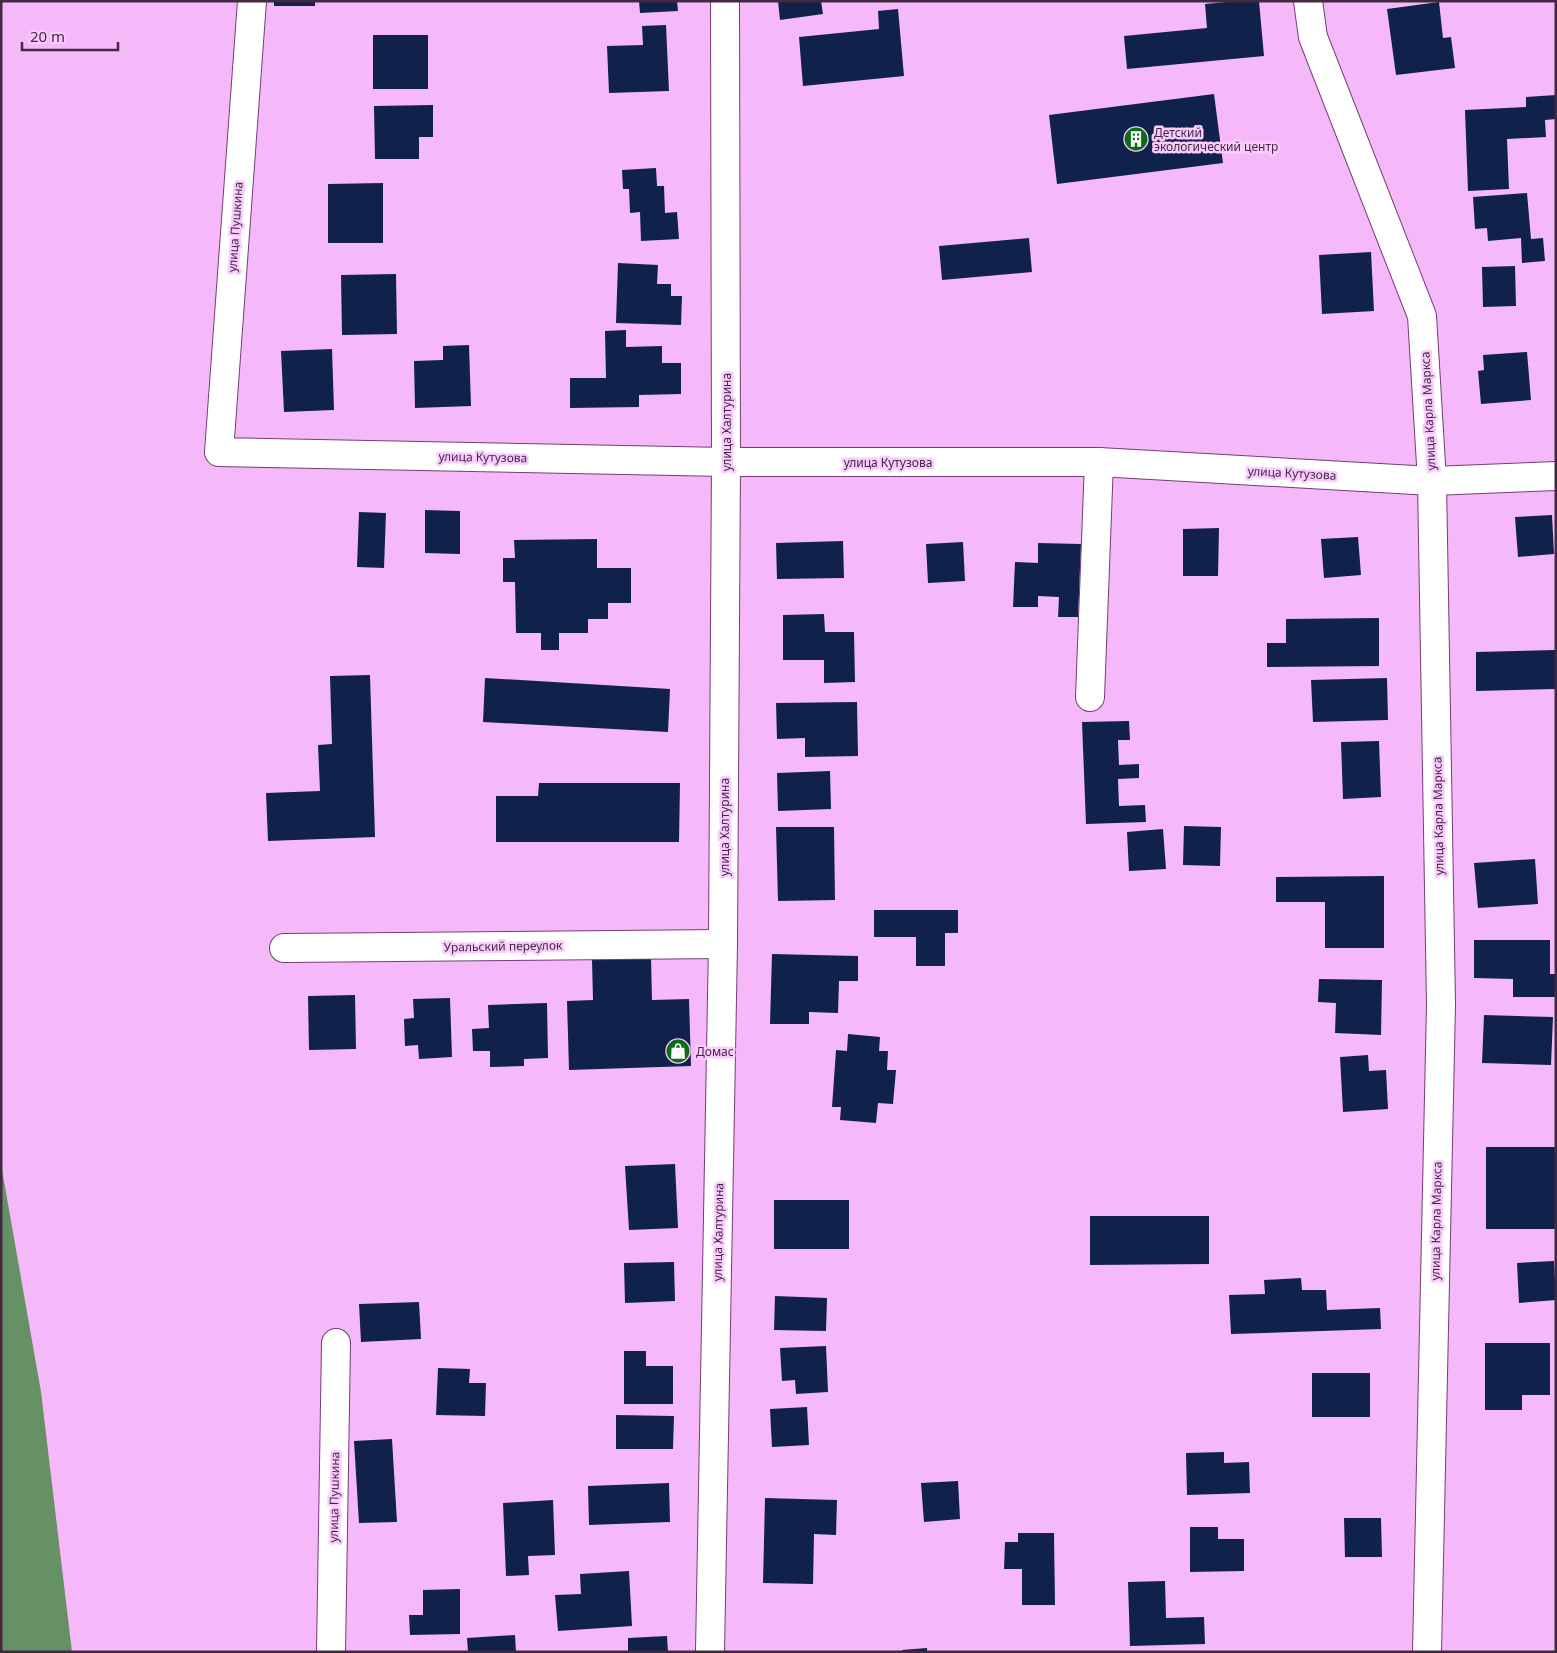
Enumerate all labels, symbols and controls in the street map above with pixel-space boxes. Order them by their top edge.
scale bar [22,20,119,52]
text: 20 m [30,26,65,46]
place label: Детский экологический центр [1154,124,1278,155]
building icon: Детский экологический центр [1123,126,1149,152]
street label: улица Пушкина [223,181,247,273]
street label: улица Карла Маркса [1416,351,1440,471]
street label: улица Халтурина [718,373,735,471]
street label: улица Кутузова [438,448,528,466]
street label: улица Кутузова [844,454,932,471]
street label: улица Кутузова [1247,462,1337,484]
street label: улица Карла Маркса [1428,756,1448,876]
street label: улица Халтурина [716,778,733,876]
street label: Уральский переулок [444,936,563,956]
shop icon: Домас [665,1038,691,1064]
place label: Домас [696,1043,734,1060]
street label: улица Карла Маркса [1426,1161,1446,1281]
street label: улица Халтурина [709,1183,727,1281]
street label: улица Пушкина [325,1452,343,1542]

